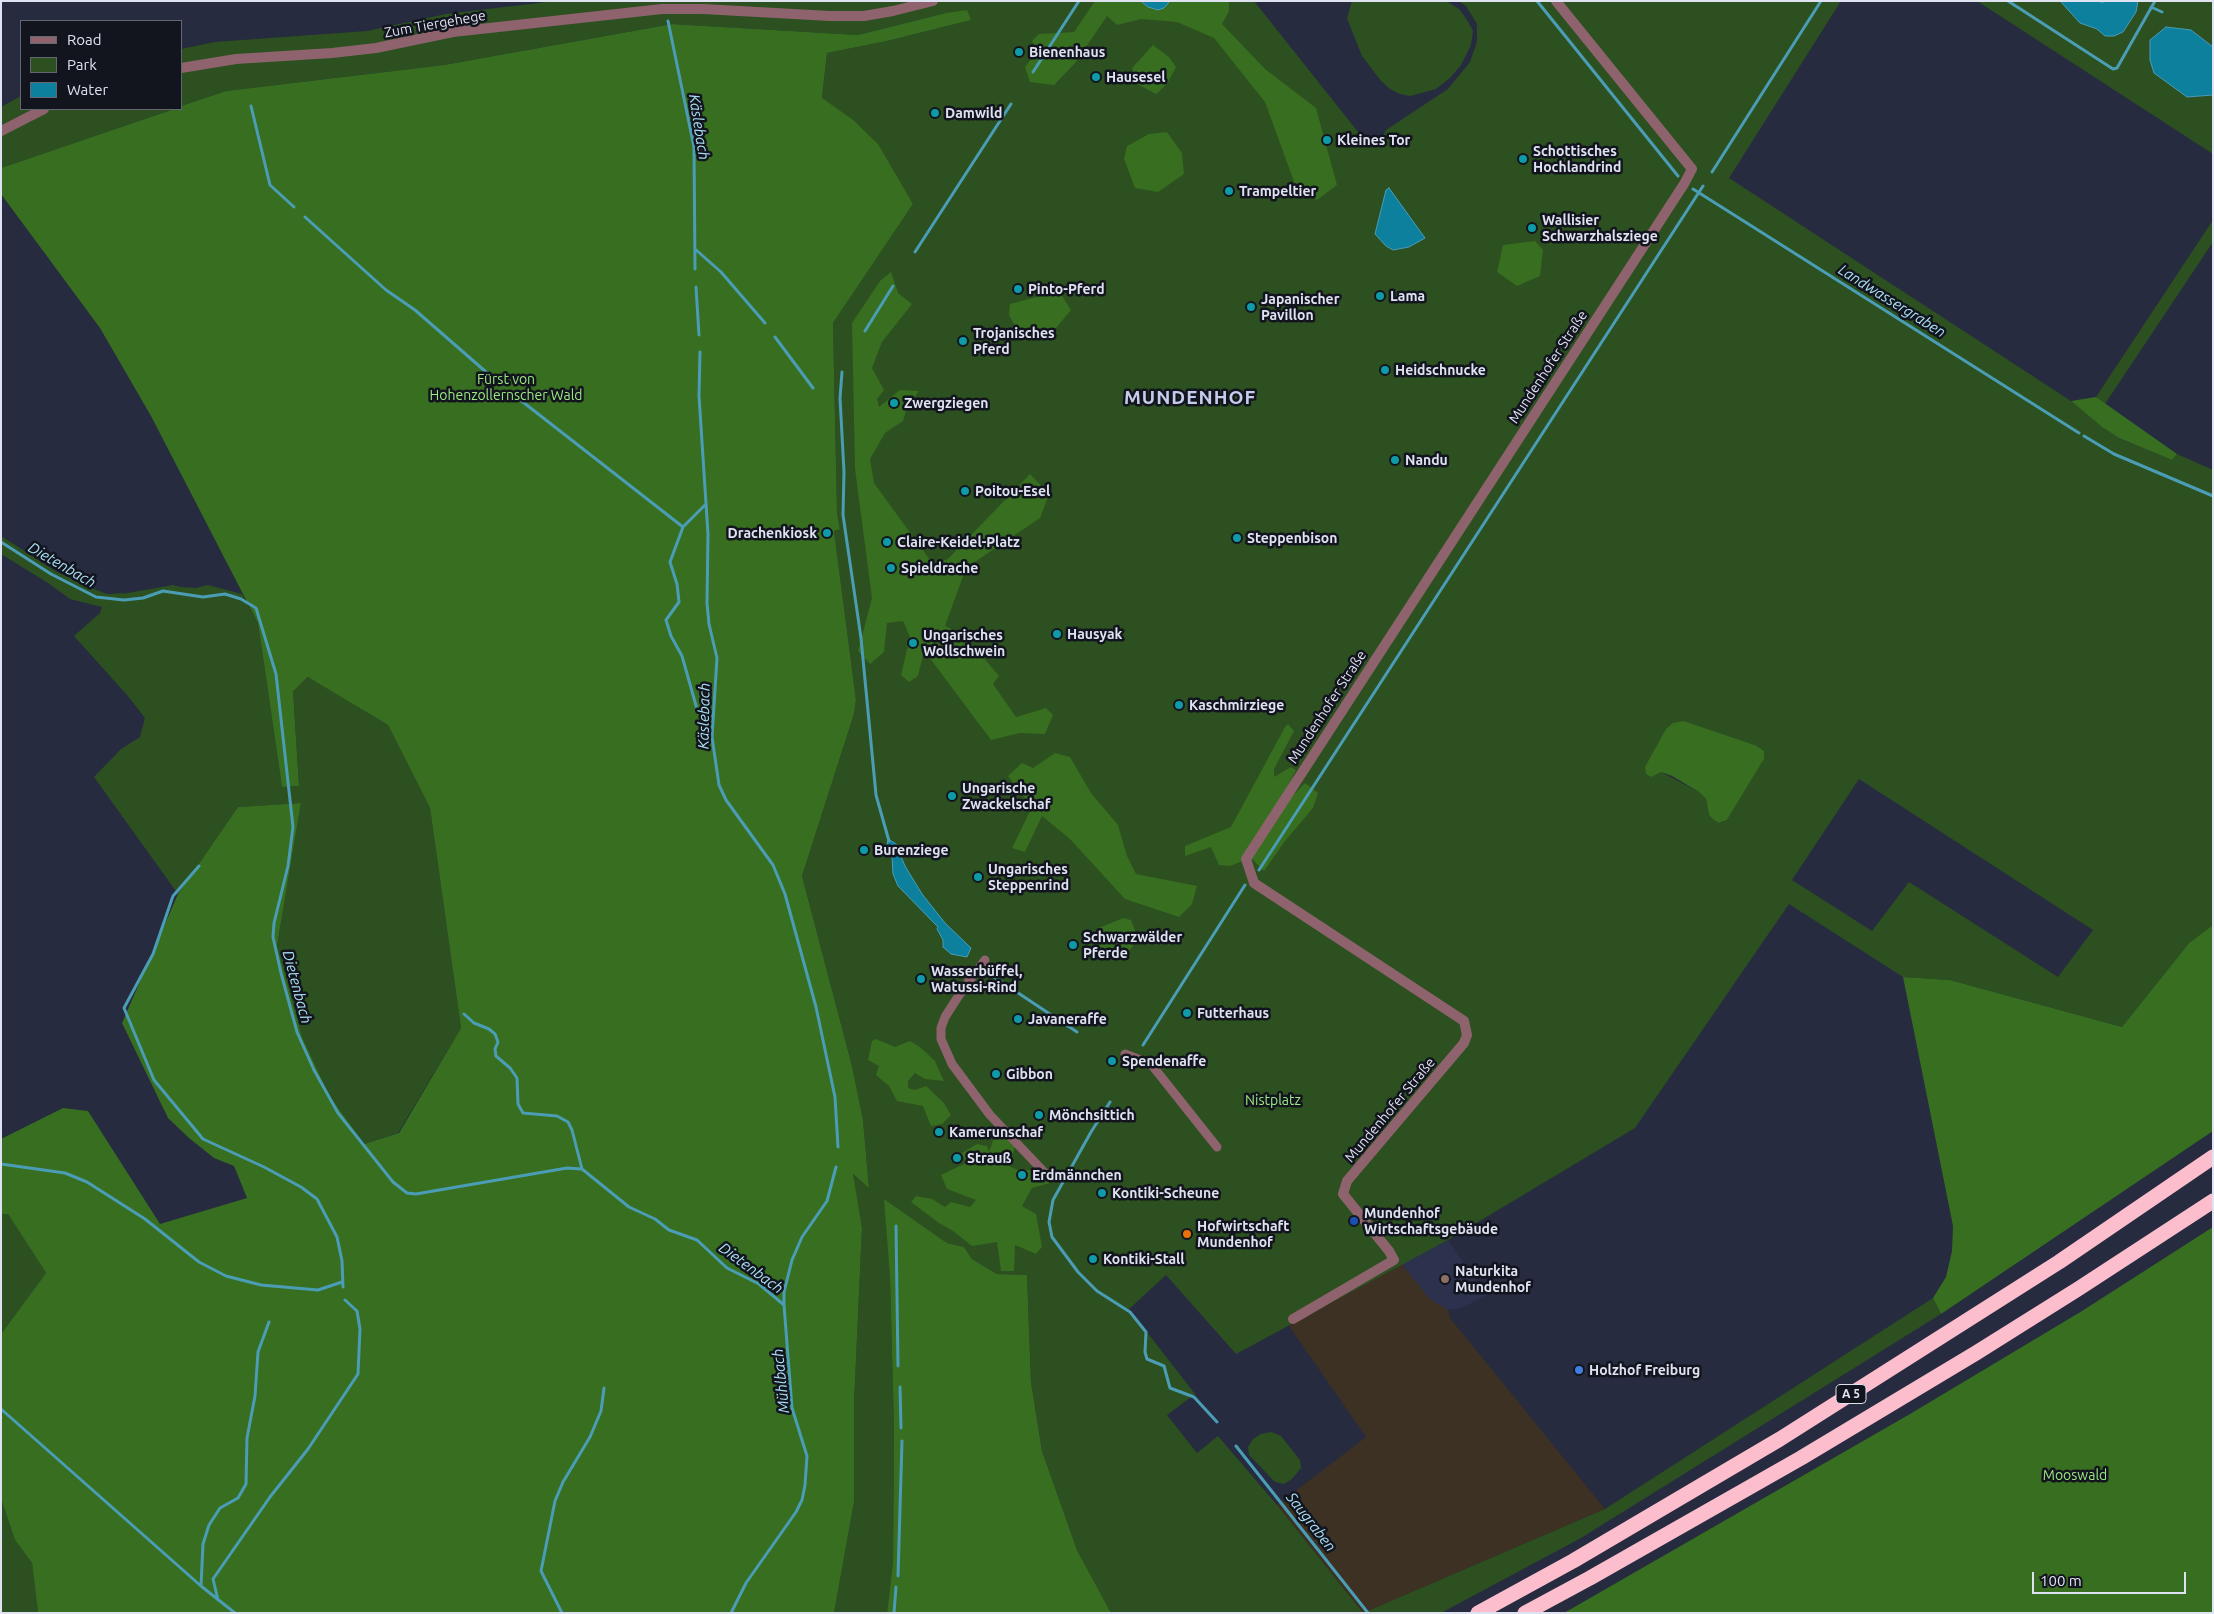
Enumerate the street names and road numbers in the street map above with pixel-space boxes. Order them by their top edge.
street label: Zum Tiergehege [383,7,487,41]
street label: Mundenhofer Straße [1505,307,1591,427]
street label: Mundenhofer Straße [1284,647,1370,767]
street label: Mundenhofer Straße [1341,1054,1439,1166]
road number: A 5 [1836,1385,1866,1404]

